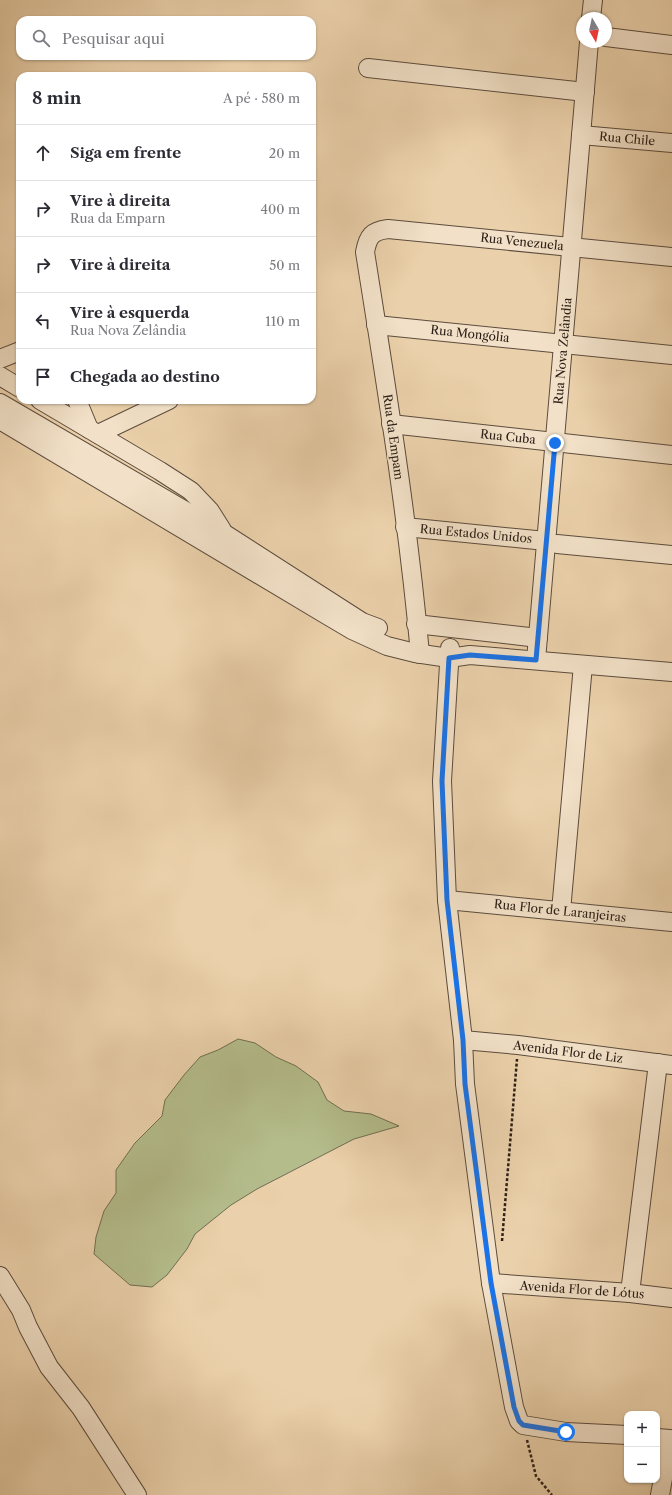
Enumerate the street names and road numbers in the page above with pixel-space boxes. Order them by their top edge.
street label: Rua Chile [598,129,656,148]
street label: Rua Venezuela [480,230,565,253]
street label: Rua Nova Zelândia [550,296,575,405]
street label: Rua Mongólia [430,322,511,345]
street label: Rua da Empam [380,393,407,481]
street label: Rua Cuba [480,426,537,447]
street label: Rua Estados Unidos [419,521,533,546]
street label: Rua Flor de Laranjeiras [493,896,627,925]
street label: Avenida Flor de Liz [511,1037,624,1066]
street label: Avenida Flor de Lótus [518,1278,645,1301]

